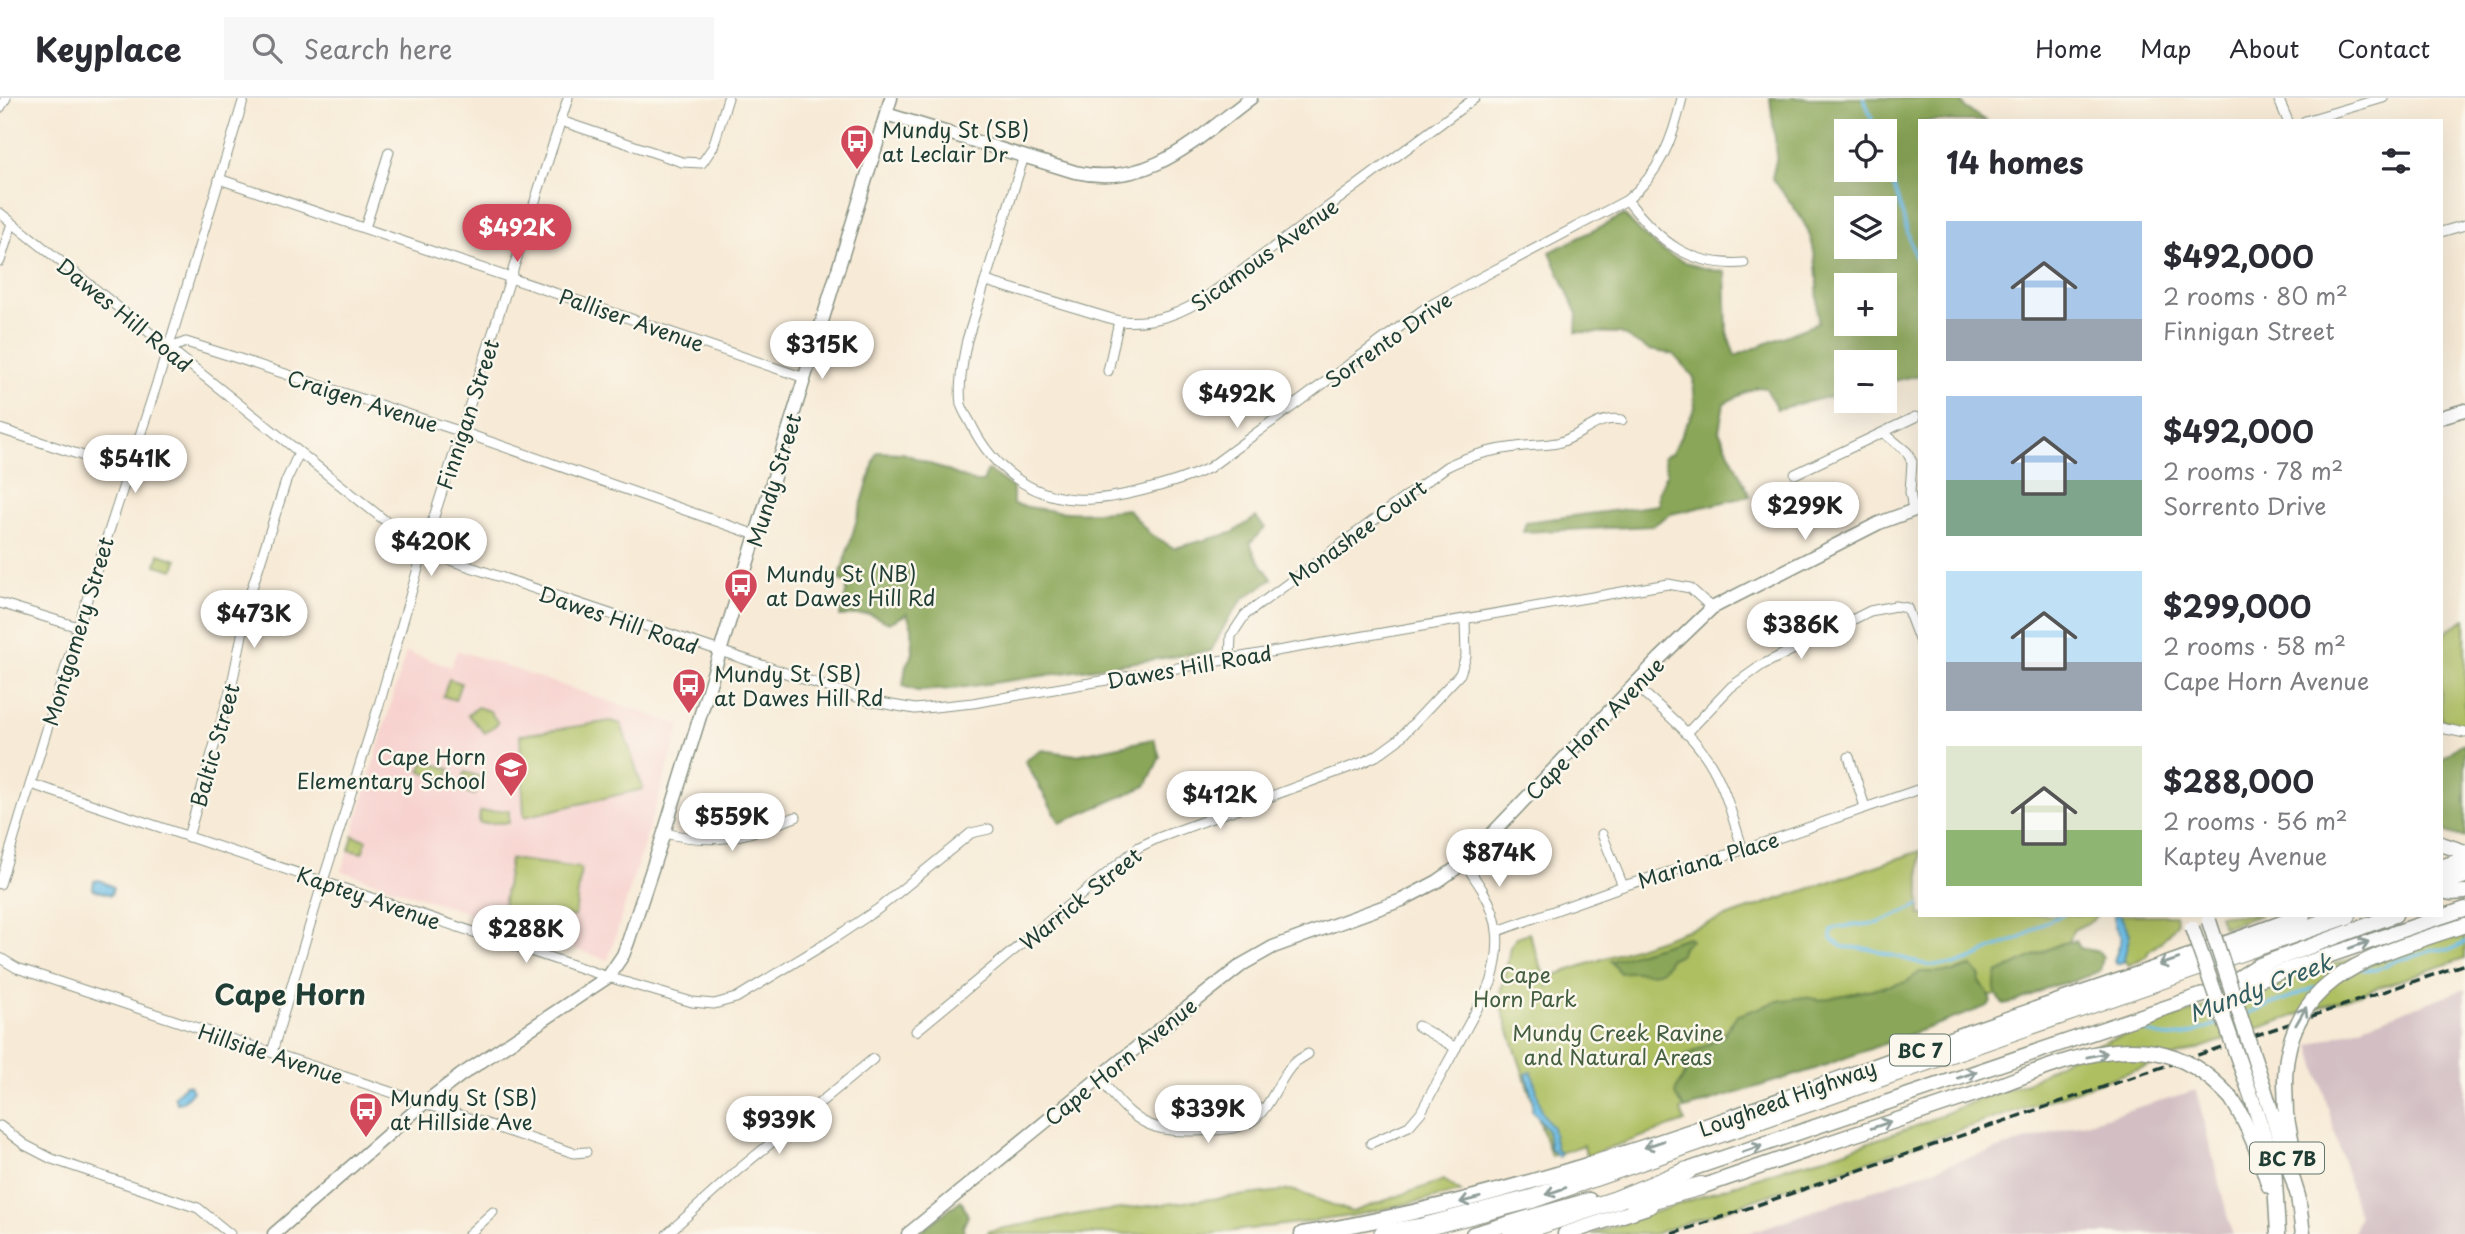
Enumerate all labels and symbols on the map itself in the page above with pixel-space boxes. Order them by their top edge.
place label: Mundy St (SB) at Leclair Dr [882,113,1029,169]
bus stop icon: Mundy St (SB) at Leclair Dr [838,122,876,171]
street label: Sicamous Avenue [1184,190,1344,318]
pin: $492K [468,204,566,264]
street label: Dawes Hill Road [50,249,200,379]
street label: Palliser Avenue [555,279,709,359]
street label: Sorrento Drive [1318,283,1458,395]
pin: $315K [773,322,871,381]
street label: Finnigan Street [428,335,506,493]
street label: Craigen Avenue [283,360,443,440]
pin: $492K [1188,370,1286,430]
street label: Mundy Street [737,409,809,551]
pin: $541K [86,436,184,495]
street label: Monashee Court [1281,471,1433,593]
pin: $299K [1756,482,1854,542]
pin: $420K [382,518,480,578]
street label: Montgomery Street [33,532,121,730]
place label: Mundy St (NB) at Dawes Hill Rd [766,557,936,613]
bus stop icon: Mundy St (NB) at Dawes Hill Rd [722,566,760,615]
street label: Dawes Hill Road [535,577,703,661]
pin: $473K [205,590,303,650]
pin: $386K [1752,602,1850,661]
street label: Dawes Hill Road [1104,636,1274,696]
street label: Cape Horn Avenue [1517,649,1671,807]
place label: Mundy St (SB) at Dawes Hill Rd [714,657,884,713]
bus stop icon: Mundy St (SB) at Dawes Hill Rd [670,666,708,715]
street label: Baltic Street [181,679,247,811]
place label: Cape Horn Elementary School [297,740,486,796]
school or university icon: Cape Horn Elementary School [492,749,530,798]
pin: $412K [1171,772,1269,831]
pin: $559K [683,794,781,853]
street label: Mariana Place [1634,822,1782,896]
pin: $874K [1450,830,1548,889]
street label: Warrick Street [1012,839,1148,957]
street label: Kaptey Avenue [293,857,445,937]
pin: $288K [477,906,575,965]
one-way arrow [2347,938,2369,950]
water label: Mundy Creek [2183,943,2338,1030]
one-way arrow [2159,957,2181,969]
park label: Cape Horn Park [1473,958,1577,1014]
district label: Cape Horn [214,972,366,1015]
street label: Cape Horn Avenue [1037,989,1203,1133]
one-way arrow [2294,1007,2308,1027]
street label: Hillside Avenue [194,1014,348,1092]
park label: Mundy Creek Ravine and Natural Areas [1512,1016,1724,1072]
road number: BC 7 [1890,1034,1950,1066]
one-way arrow [2085,1047,2108,1061]
street label: Lougheed Highway [1694,1050,1880,1144]
one-way arrow [1955,1068,1977,1081]
place label: Mundy St (SB) at Hillside Ave [390,1081,537,1137]
pin: $339K [1159,1086,1257,1145]
bus stop icon: Mundy St (SB) at Hillside Ave [347,1090,385,1139]
pin: $939K [730,1096,828,1156]
one-way arrow [1870,1118,1892,1130]
one-way arrow [1644,1139,1666,1151]
one-way arrow [1740,1142,1762,1154]
road number: BC 7B [2250,1142,2324,1174]
one-way arrow [1545,1185,1567,1198]
one-way arrow [1460,1194,1482,1207]

